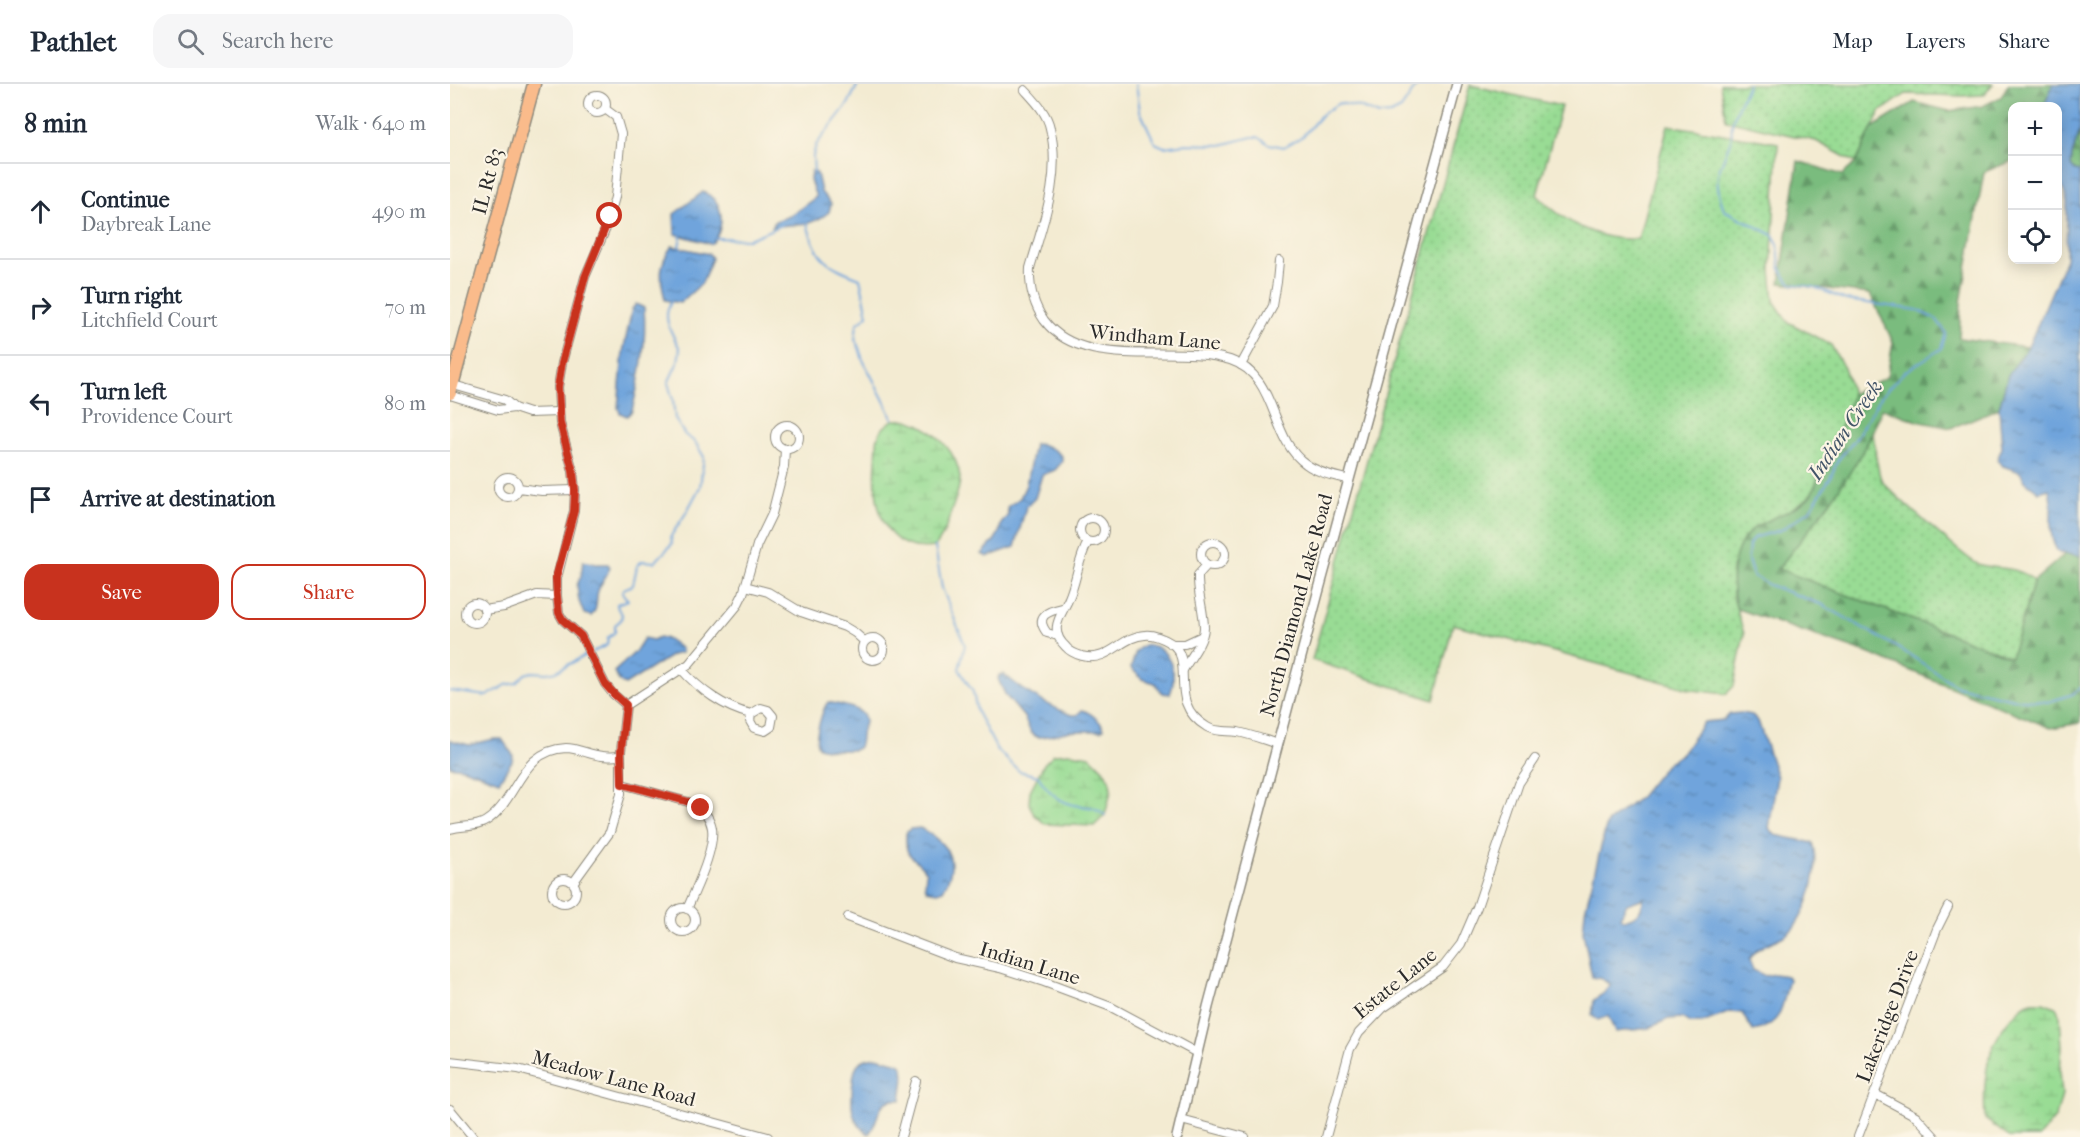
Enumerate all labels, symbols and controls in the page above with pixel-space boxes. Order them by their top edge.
search box [153,14,573,68]
text: Pathlet [30,25,117,58]
icon: search [174,25,207,58]
text: Search here [222,28,333,54]
text: Map [1832,29,1873,53]
text: Layers [1906,29,1965,53]
text: Share [1998,29,2050,53]
map controls [2008,102,2062,264]
button: + [2008,102,2062,156]
text: 8 min [24,108,87,139]
text: Walk · 640 m [316,112,426,135]
street label: IL Rt 83 [468,145,507,217]
button: − [2008,156,2062,210]
text: Continue [81,187,170,213]
icon: ahead [24,195,57,228]
text: 490 m [372,200,426,223]
route start [596,202,622,228]
button: locate [2008,210,2062,264]
text: Daybreak Lane [81,213,211,236]
text: Turn right [81,283,182,309]
icon: right [24,291,57,324]
text: 70 m [384,296,426,319]
text: Litchfield Court [81,309,218,332]
street label: Windham Lane [1087,320,1222,355]
water label: Indian Creek [1802,375,1887,485]
text: Turn left [81,379,167,405]
icon: left [24,387,57,420]
text: 80 m [384,392,426,415]
text: Providence Court [81,405,233,428]
icon: arrive [24,483,57,516]
text: Arrive at destination [81,486,275,512]
street label: North Diamond Lake Road [1256,490,1338,719]
button: Save [24,564,219,620]
button: Share [231,564,426,620]
route end [687,794,713,820]
street label: Indian Lane [977,937,1083,990]
street label: Estate Lane [1349,943,1442,1024]
street label: Lakeridge Drive [1852,947,1923,1086]
street label: Meadow Lane Road [529,1046,699,1112]

